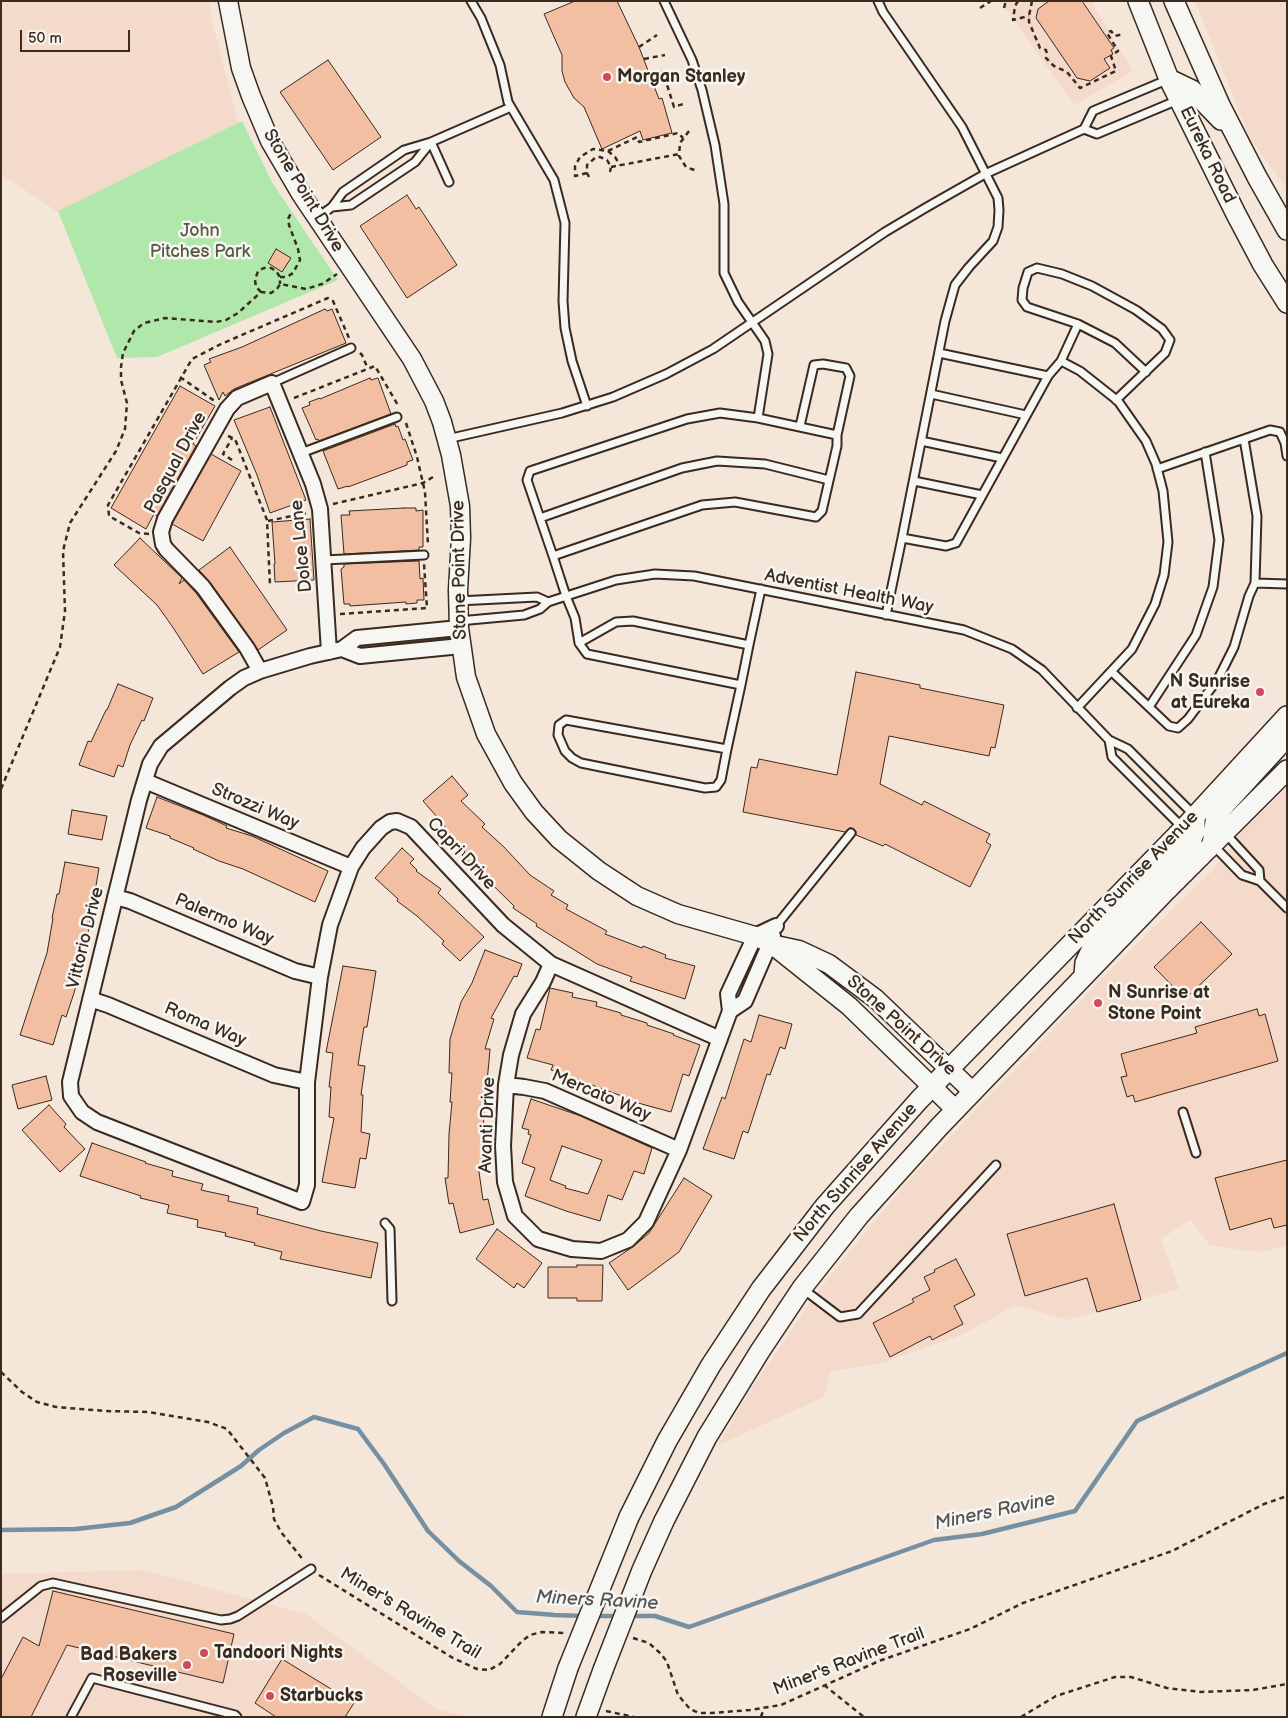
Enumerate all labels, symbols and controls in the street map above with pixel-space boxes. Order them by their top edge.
scale bar [22,20,132,52]
text: 50 m [28,29,62,48]
place label: Morgan Stanley [617,66,745,88]
marker: Morgan Stanley [601,71,613,83]
street label: Eureka Road [1174,103,1240,207]
street label: Stone Point Drive [258,126,348,256]
park label: John Pitches Park [150,220,250,262]
street label: Pasqual Drive [140,409,212,517]
street label: Dolce Lane [286,499,318,593]
street label: Stone Point Drive [448,500,472,640]
street label: Adventist Health Way [763,565,935,619]
place label: N Sunrise at Eureka [1170,671,1250,714]
marker: N Sunrise at Eureka [1254,686,1266,698]
street label: Strozzi Way [208,779,302,835]
street label: North Sunrise Avenue [1065,807,1203,949]
street label: Capri Drive [422,813,500,895]
street label: Vittorio Drive [63,885,109,991]
street label: Palermo Way [171,889,277,951]
street label: Stone Point Drive [842,971,960,1081]
place label: N Sunrise at Stone Point [1108,982,1209,1024]
marker: N Sunrise at Stone Point [1092,997,1104,1009]
street label: Roma Way [161,998,249,1052]
street label: Mercato Way [548,1065,654,1127]
street label: Avanti Drive [476,1077,500,1173]
street label: North Sunrise Avenue [790,1099,922,1247]
water label: Miners Ravine [933,1488,1057,1536]
street label: Miner's Ravine Trail [336,1563,484,1665]
water label: Miners Ravine [535,1586,659,1616]
street label: Miner's Ravine Trail [770,1623,928,1701]
place label: Tandoori Nights [214,1642,343,1664]
place label: Bad Bakers Roseville [80,1644,177,1686]
marker: Tandoori Nights [198,1647,210,1659]
marker: Bad Bakers Roseville [181,1659,193,1671]
place label: Starbucks [280,1685,363,1707]
marker: Starbucks [264,1690,276,1702]

